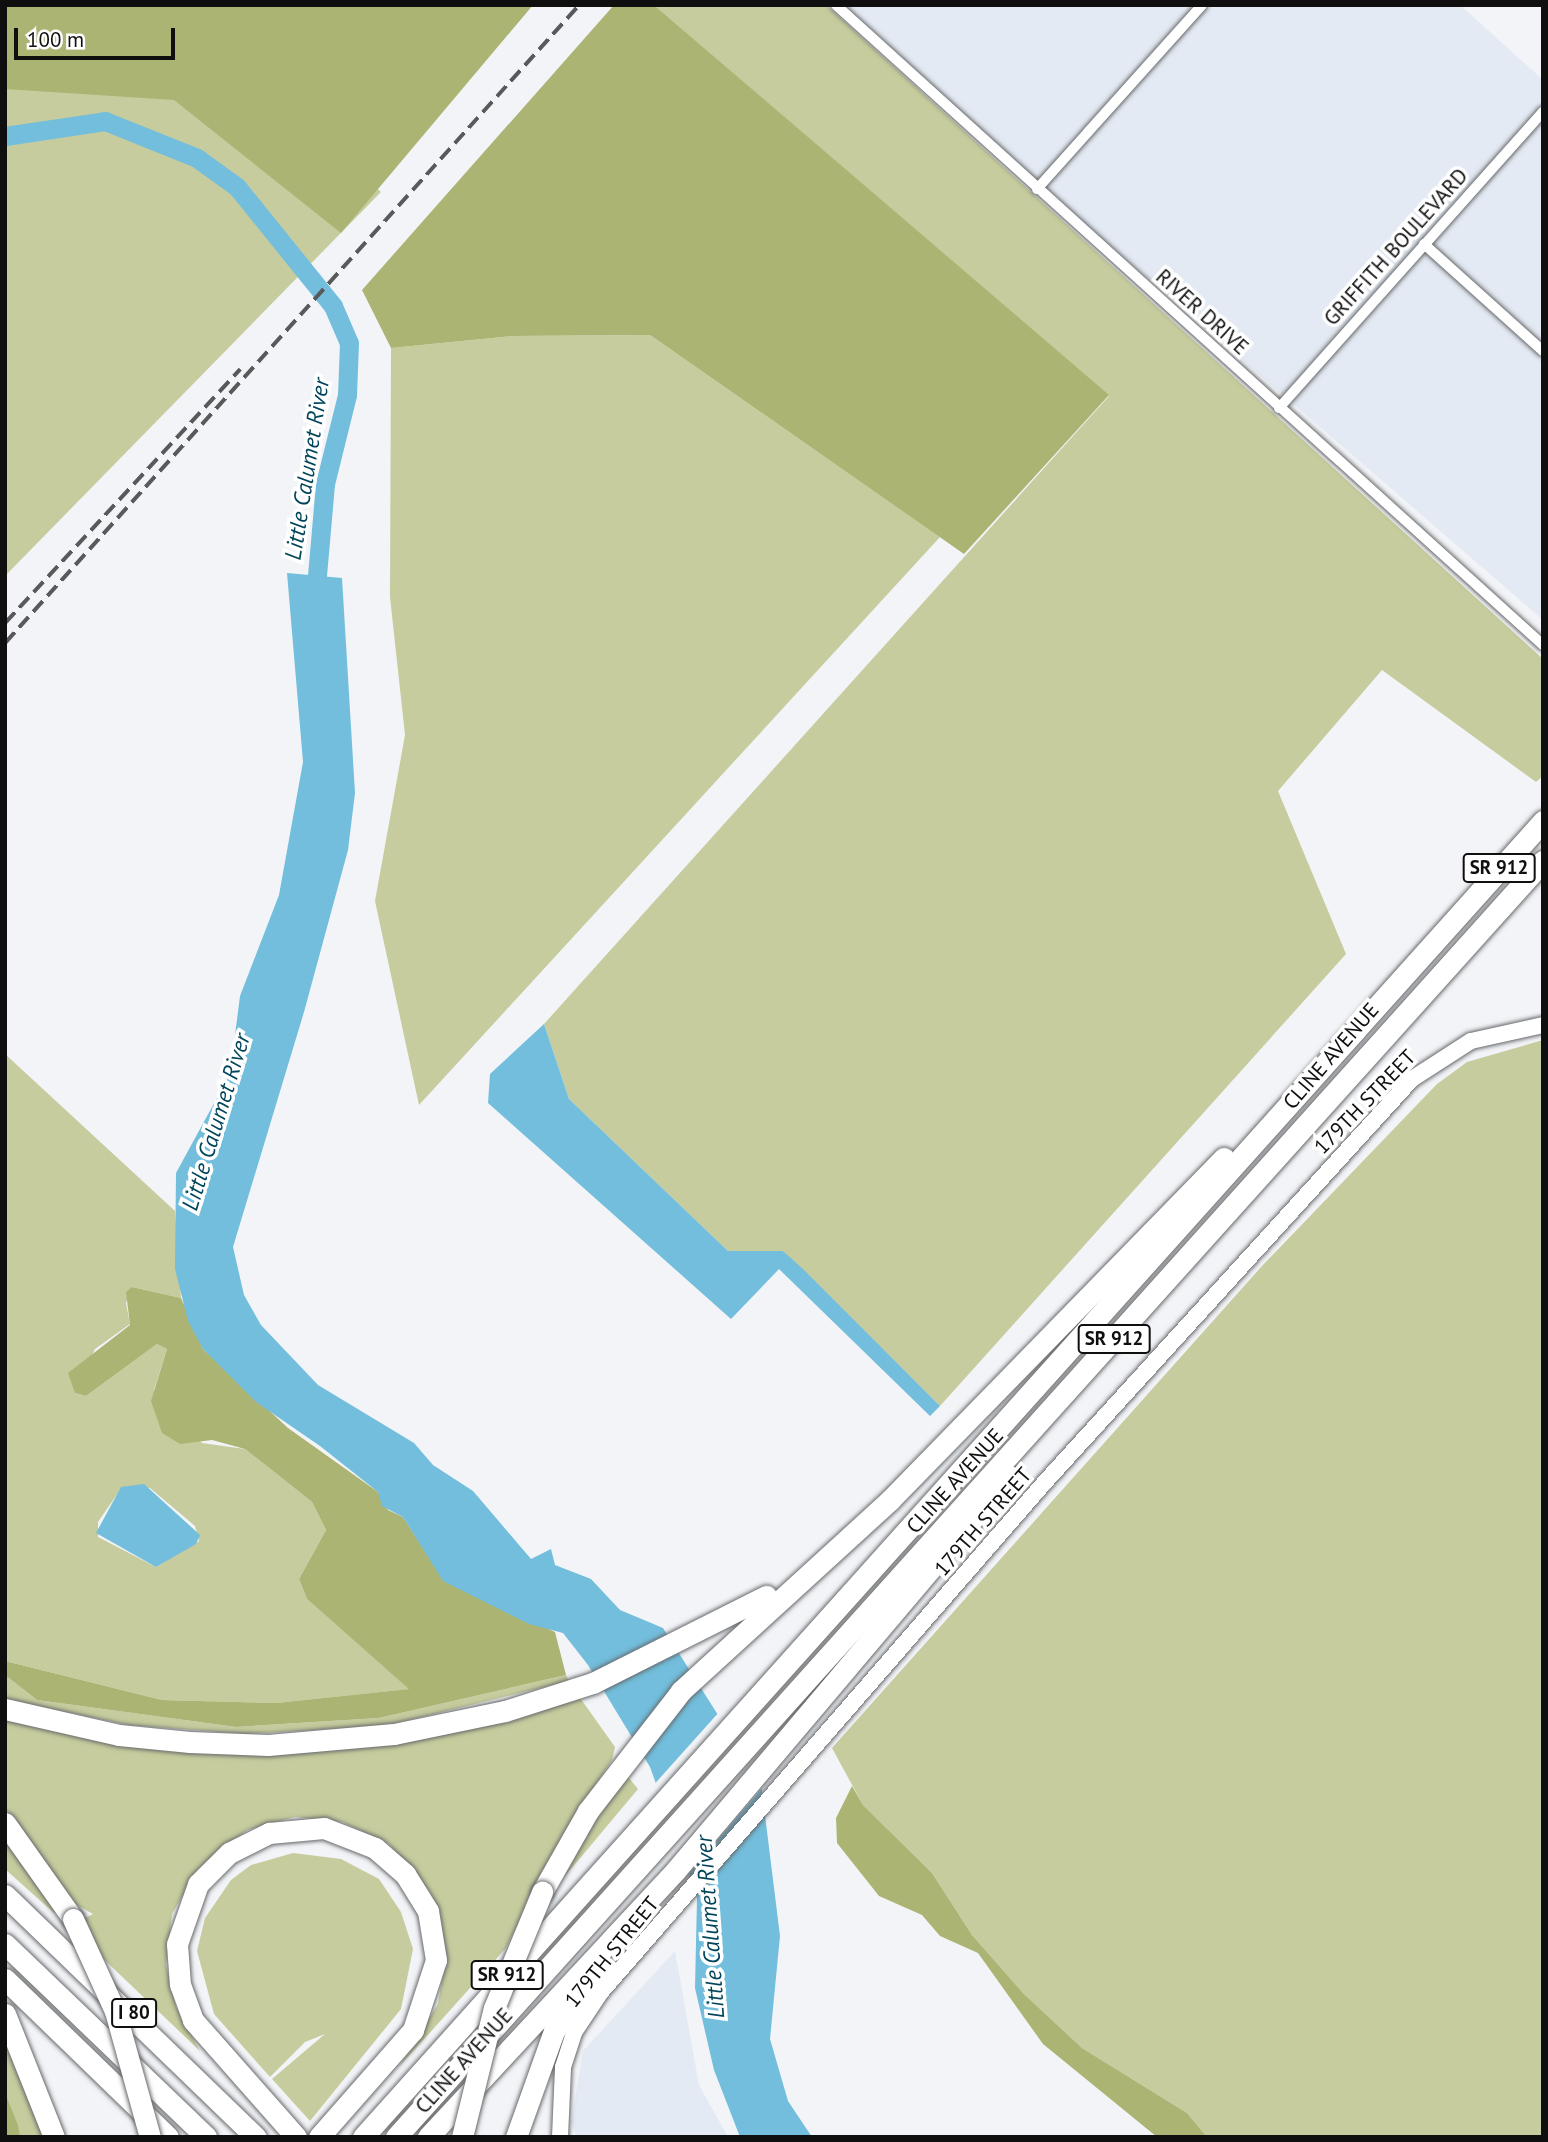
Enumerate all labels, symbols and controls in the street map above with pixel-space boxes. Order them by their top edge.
scale bar [18,14,178,58]
text: 100 m [27,26,84,53]
street label: GRIFFITH BOULEVARD [1319,163,1473,331]
street label: RIVER DRIVE [1151,264,1253,360]
water label: Little Calumet River [279,376,335,562]
road number: SR 912 [1462,852,1536,884]
street label: CLINE AVENUE [1278,997,1384,1115]
water label: Little Calumet River [176,1030,256,1214]
street label: 179TH STREET [1309,1045,1421,1159]
road number: SR 912 [1077,1324,1151,1354]
street label: CLINE AVENUE [901,1423,1009,1539]
street label: 179TH STREET [929,1463,1037,1581]
water label: Little Calumet River [690,1834,730,2020]
street label: 179TH STREET [560,1892,664,2012]
road number: SR 912 [470,1960,544,1991]
road number: I 80 [110,1997,158,2028]
street label: CLINE AVENUE [410,2003,518,2119]

